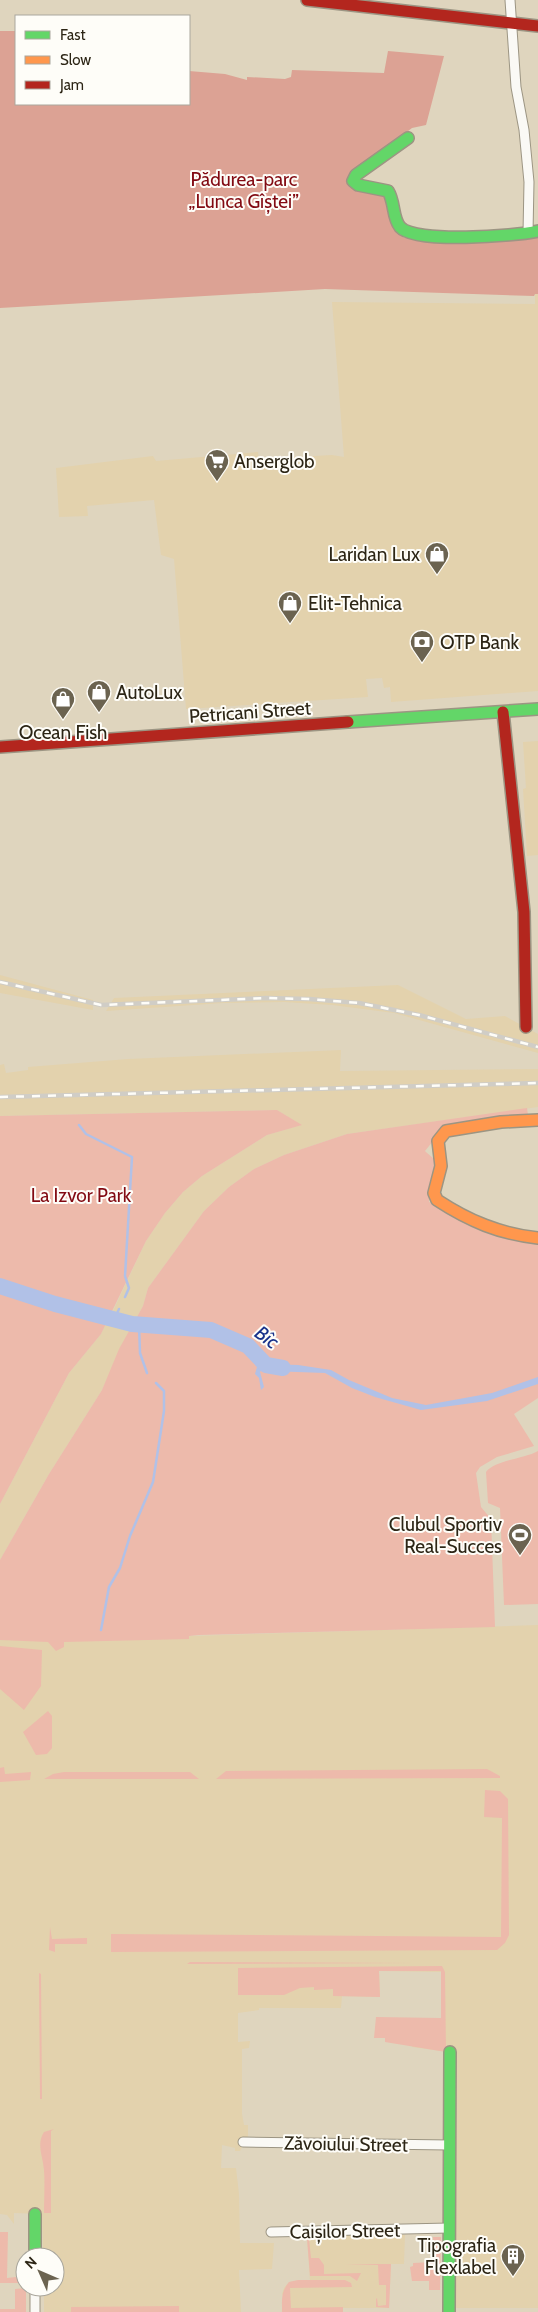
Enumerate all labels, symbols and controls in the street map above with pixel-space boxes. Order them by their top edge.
legend [15,15,190,105]
text: Fast [60,26,85,44]
text: Slow [60,51,91,69]
text: Jam [59,76,84,94]
park label: Pădurea-parc „Lunca Gîștei” [189,168,299,214]
supermarket icon: Anserglob [204,448,230,482]
place label: Anserglob [234,450,315,473]
shop icon: Laridan Lux [424,541,450,575]
place label: Laridan Lux [328,543,420,566]
shop icon: Elit-Tehnica [277,590,303,624]
place label: Elit-Tehnica [308,592,402,615]
bank icon: OTP Bank [409,629,435,663]
place label: OTP Bank [440,631,520,654]
shop icon: AutoLux [86,679,112,713]
place label: AutoLux [116,681,182,704]
shop icon: Ocean Fish [50,686,76,720]
street label: Petricani Street [188,696,312,728]
place label: Ocean Fish [19,721,107,744]
park label: La Izvor Park [31,1184,132,1207]
water label: Bîc [250,1320,284,1354]
place label: Clubul Sportiv Real-Succes [389,1513,503,1558]
sports icon: Clubul Sportiv Real-Succes [507,1522,533,1556]
street label: Zăvoiului Street [284,2131,409,2157]
street label: Caișilor Street [289,2219,401,2244]
place label: Tipografia Flexlabel [417,2234,497,2279]
building icon: Tipografia Flexlabel [500,2243,526,2277]
north arrow [15,2247,65,2297]
text: N [21,2253,41,2273]

